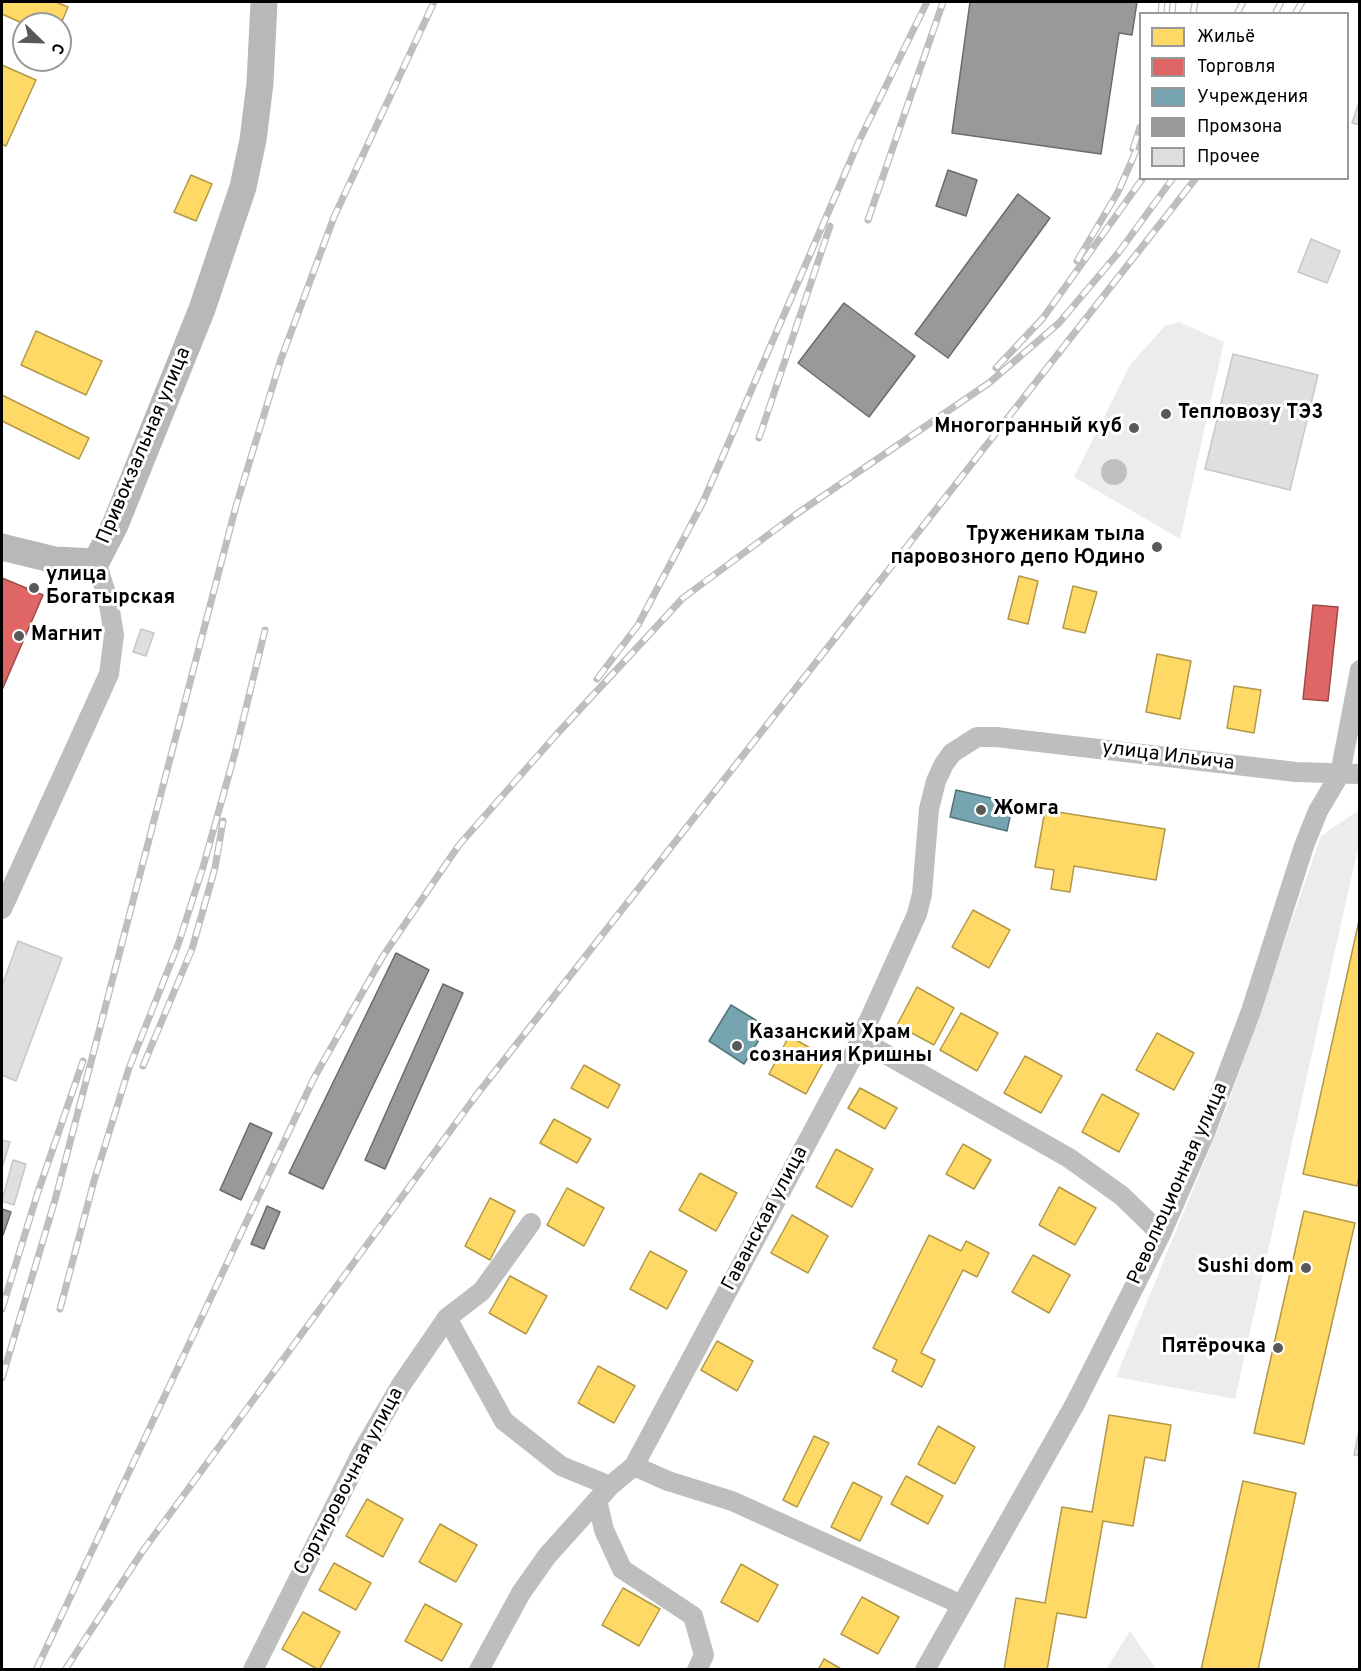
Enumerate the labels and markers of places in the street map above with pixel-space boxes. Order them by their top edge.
place label: Тепловозу ТЭ3 [1178,402,1323,426]
marker: Тепловозу ТЭ3 [1159,407,1173,421]
place label: Многогранный куб [934,416,1122,440]
marker: Многогранный куб [1127,421,1141,435]
place label: Труженикам тыла паровозного депо Юдино [890,524,1145,571]
marker: Труженикам тыла паровозного депо Юдино [1150,540,1164,554]
place label: улица Богатырская [46,564,175,611]
marker: улица Богатырская [27,581,41,595]
place label: Магнит [31,624,102,648]
marker: Магнит [12,629,26,643]
place label: Жомга [993,798,1059,822]
marker: Жомга [974,803,988,817]
place label: Казанский Храм сознания Кришны [749,1022,932,1069]
marker: Казанский Храм сознания Кришны [730,1039,744,1053]
place label: Sushi dom [1197,1256,1294,1280]
marker: Sushi dom [1299,1261,1313,1275]
place label: Пятёрочка [1161,1336,1266,1360]
marker: Пятёрочка [1271,1341,1285,1355]

